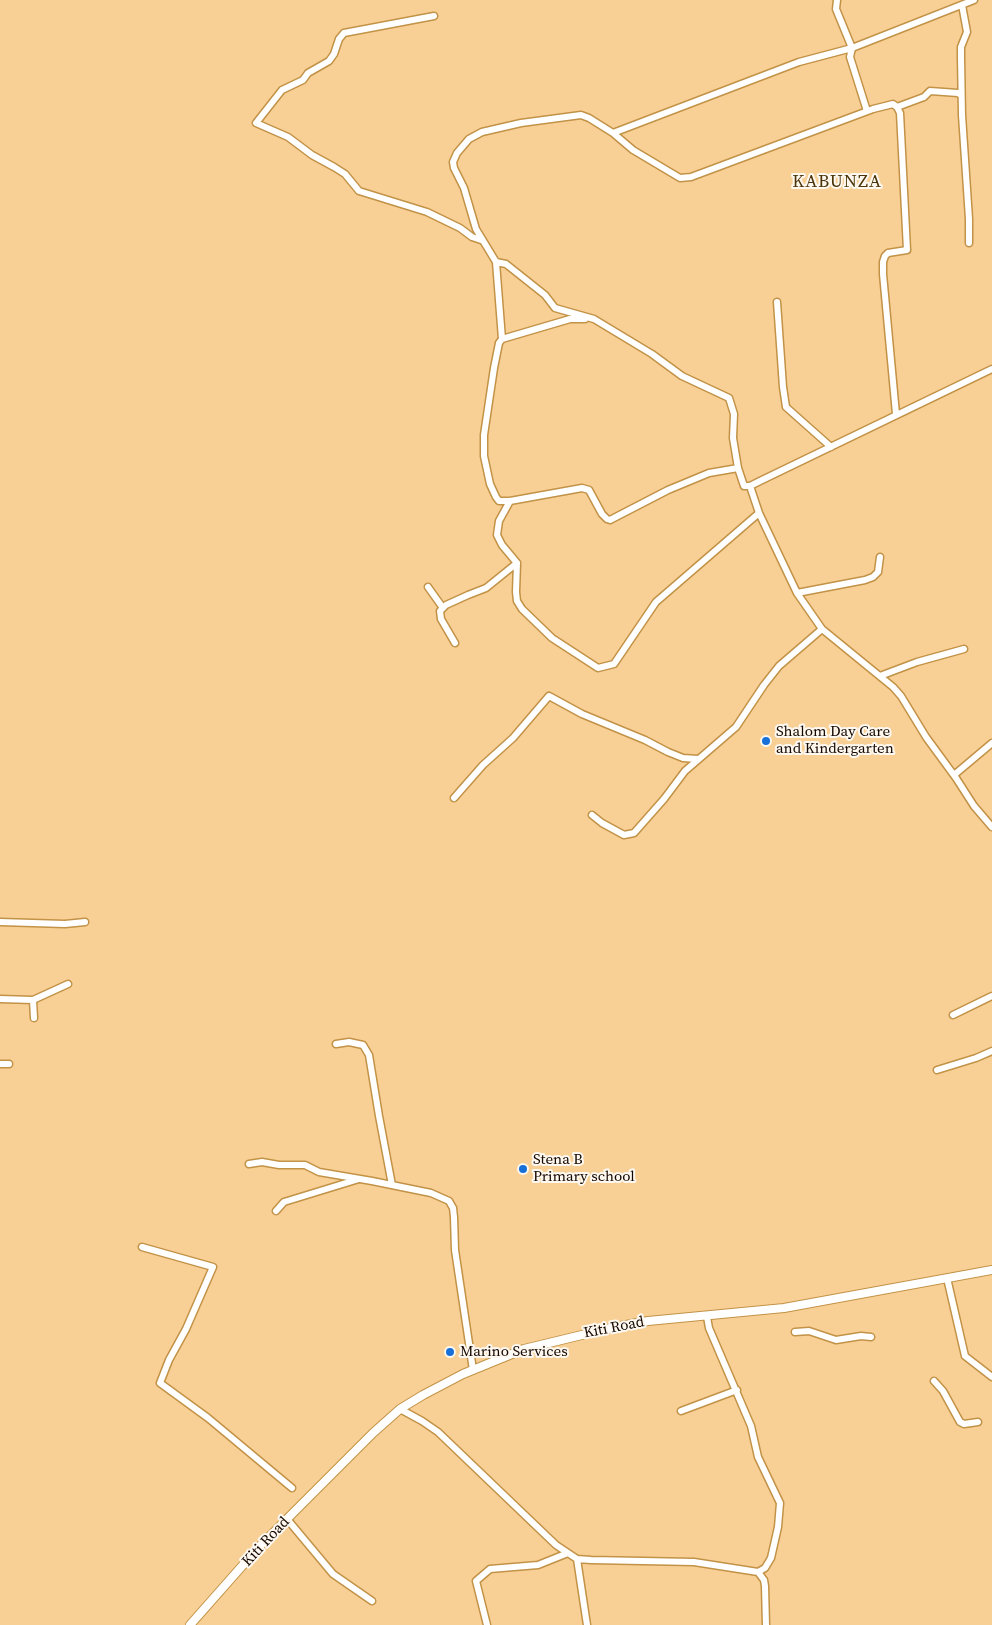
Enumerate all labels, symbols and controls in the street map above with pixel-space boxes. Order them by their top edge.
district label: KABUNZA [791,171,883,193]
place label: Shalom Day Care and Kindergarten [776,723,894,758]
marker: Shalom Day Care and Kindergarten [760,735,772,747]
place label: Stena B Primary school [533,1151,635,1186]
marker: Stena B Primary school [517,1163,529,1175]
street label: Kiti Road [582,1313,646,1343]
place label: Marino Services [460,1343,568,1361]
marker: Marino Services [444,1346,456,1358]
street label: Kiti Road [239,1513,293,1571]

